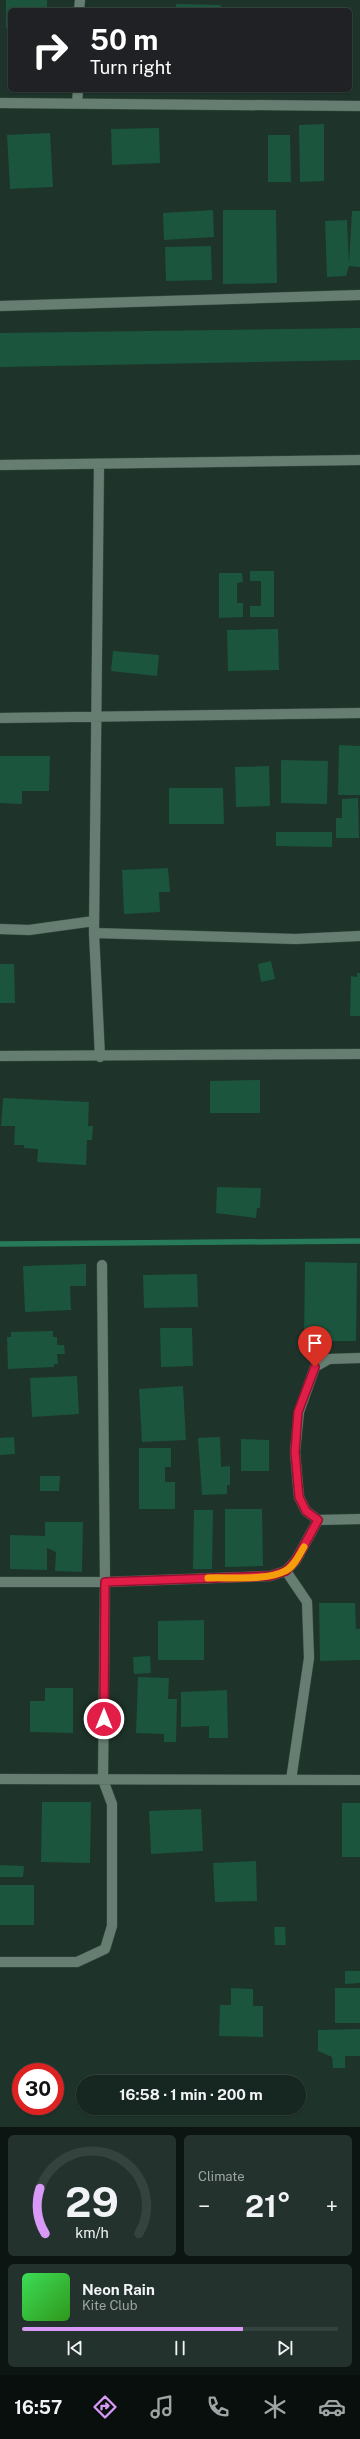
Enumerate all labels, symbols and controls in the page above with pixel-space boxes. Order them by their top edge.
text: 50 m [90,23,158,56]
icon: right [24,24,76,76]
text: Turn right [90,57,172,78]
pin [298,1326,332,1367]
icon: arrive [304,1332,326,1354]
position arrow [83,1698,125,1740]
speed limit sign: 30 [12,2063,64,2115]
text: 16:58 · 1 min · 200 m [119,2086,263,2103]
text: Climate [198,2169,245,2184]
text: 29 [65,2176,119,2225]
text: 21° [245,2188,291,2224]
text: − [198,2193,210,2219]
text: + [326,2193,338,2219]
text: km/h [75,2223,109,2240]
text: Neon Rain [82,2281,155,2298]
text: Kite Club [82,2298,137,2313]
icon: previous [64,2337,86,2359]
icon: pause [169,2337,191,2359]
icon: next [274,2337,296,2359]
icon: directions [91,2393,119,2421]
icon: music [148,2393,176,2421]
icon: phone [204,2393,232,2421]
icon: climate [261,2393,289,2421]
icon: car [318,2393,346,2421]
text: 16:57 [14,2397,62,2418]

